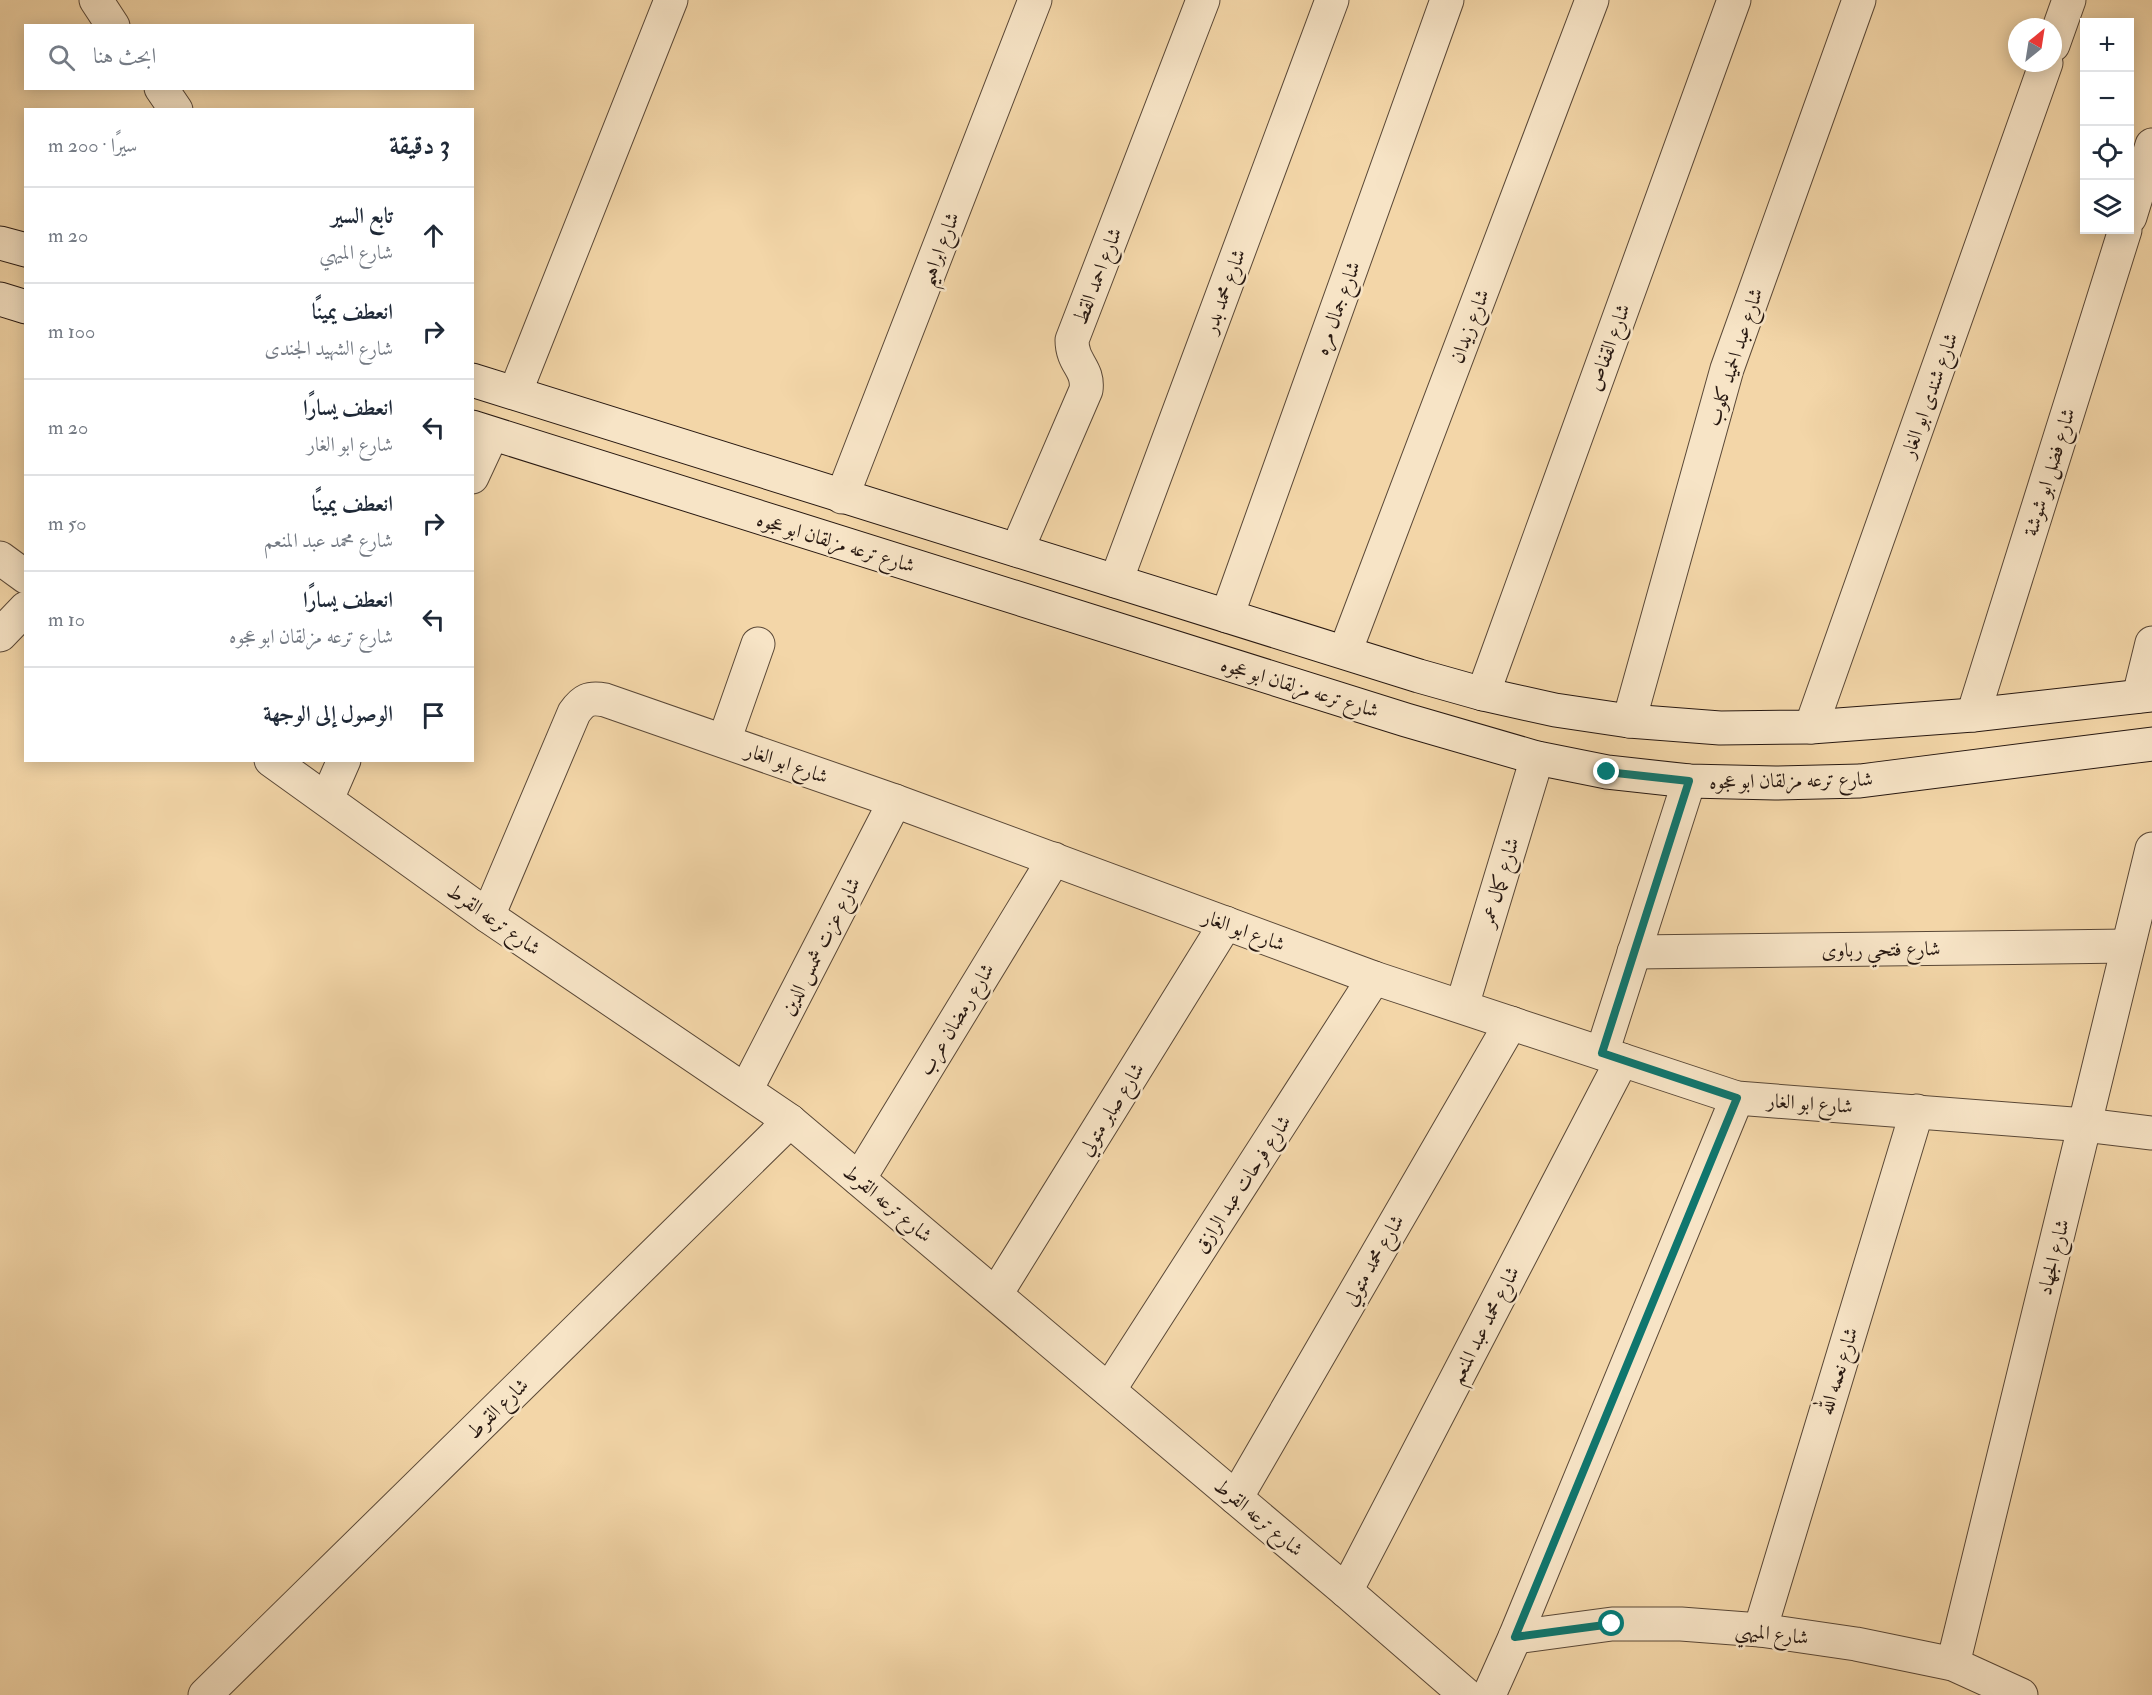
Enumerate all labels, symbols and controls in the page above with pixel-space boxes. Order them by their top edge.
north arrow [2008,18,2062,72]
map controls [2080,18,2134,234]
button: + [2080,18,2134,72]
search box [24,24,474,90]
icon: search [45,41,78,74]
text: ابحث هنا [93,42,156,70]
button: − [2080,72,2134,126]
button: locate [2080,126,2134,180]
text: 3 دقيقة [389,130,450,162]
text: سيرًا · 200 m [48,133,137,158]
button: layers [2080,180,2134,234]
text: تابع السير [331,202,393,230]
street label: شارع ابراهيم [914,209,972,292]
icon: ahead [417,219,450,252]
text: 20 m [48,223,88,248]
street label: شارع احمد القط [1068,224,1132,330]
text: شارع الميهي [319,240,393,265]
street label: شارع محمد بدر [1197,245,1256,340]
street label: شارع جمال مره [1309,258,1371,360]
street label: شارع عبد الحميد كلوب [1700,285,1773,431]
street label: شارع زيدان [1444,286,1500,369]
text: انعطف يمينًا [312,298,393,326]
street label: شارع القفاص [1581,300,1640,396]
icon: right [417,315,450,348]
text: 100 m [48,319,95,344]
street label: شارع شندى ابو الغار [1895,329,1968,465]
text: شارع الشهيد الجندى [264,336,393,361]
text: انعطف يسارًا [303,394,393,422]
street label: شارع فضل ابو شوشة [2018,405,2086,541]
icon: left [417,411,450,444]
text: 20 m [48,415,88,440]
text: شارع ابو الغار [307,432,393,457]
text: انعطف يمينًا [312,490,393,518]
icon: right [417,507,450,540]
street label: شارع ترعه مزلقان ابو عجوه [752,507,918,583]
text: 50 m [48,511,87,536]
text: شارع محمد عبد المنعم [264,528,393,553]
text: انعطف يسارًا [303,586,393,614]
icon: left [417,603,450,636]
text: 10 m [48,607,85,632]
text: شارع ترعه مزلقان ابو عجوه [229,624,393,649]
street label: شارع ترعه مزلقان ابو عجوه [1216,652,1382,728]
icon: arrive [417,699,450,732]
text: الوصول إلى الوجهة [263,700,393,728]
street label: شارع ابو الغار [739,737,832,794]
route end [1593,758,1619,784]
street label: شارع ترعه مزلقان ابو عجوه [1709,767,1873,799]
street label: شارع كمال عمر [1473,834,1530,933]
street label: شارع عزت شمس الدين [775,873,870,1022]
street label: شارع ترعه القرط [439,878,545,965]
street label: شارع ابو الغار [1196,903,1288,962]
street label: شارع فتحي رباوى [1821,936,1941,969]
street label: شارع رمضان عرب [913,958,1004,1083]
street label: شارع صابر متولي [1073,1058,1154,1163]
street label: شارع ابو الغار [1764,1088,1854,1124]
street label: شارع فرحات عبد الرازق [1188,1110,1301,1261]
street label: شارع ترعه القرط [835,1159,937,1252]
street label: شارع محمد متولي [1337,1210,1414,1313]
street label: شارع الجهاد [2032,1217,2080,1299]
street label: شارع محمد عبد المنعم [1444,1262,1530,1391]
street label: شارع نعمه الله [1810,1323,1868,1419]
street label: شارع القرط [461,1373,537,1448]
street label: شارع ترعه القرط [1206,1473,1308,1566]
route start [1598,1610,1624,1636]
street label: شارع الميهي [1733,1617,1810,1656]

